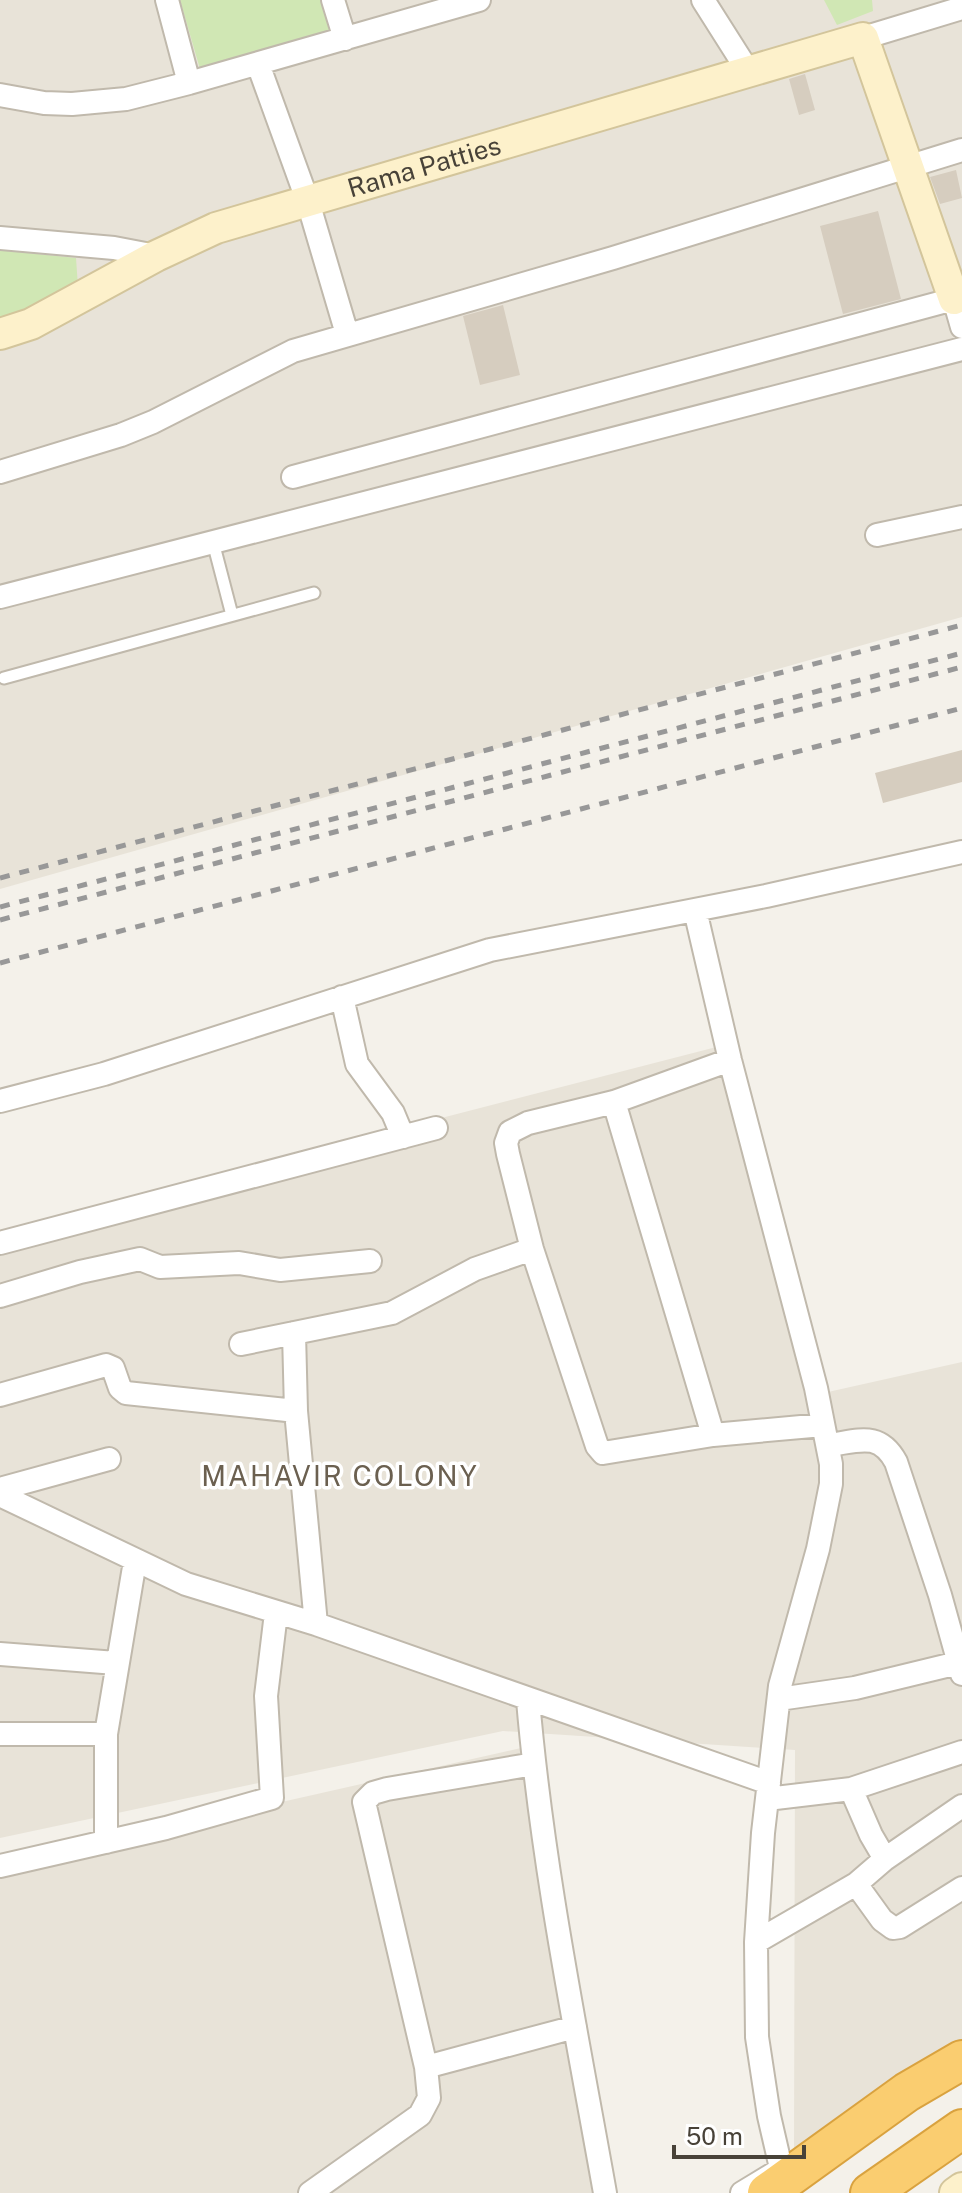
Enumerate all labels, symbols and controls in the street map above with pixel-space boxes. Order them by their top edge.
street label: Rama Patties [344,129,504,204]
district label: MAHAVIR COLONY [201,1459,479,1492]
scale bar [674,2109,804,2159]
text: 50 m [686,2122,743,2150]

